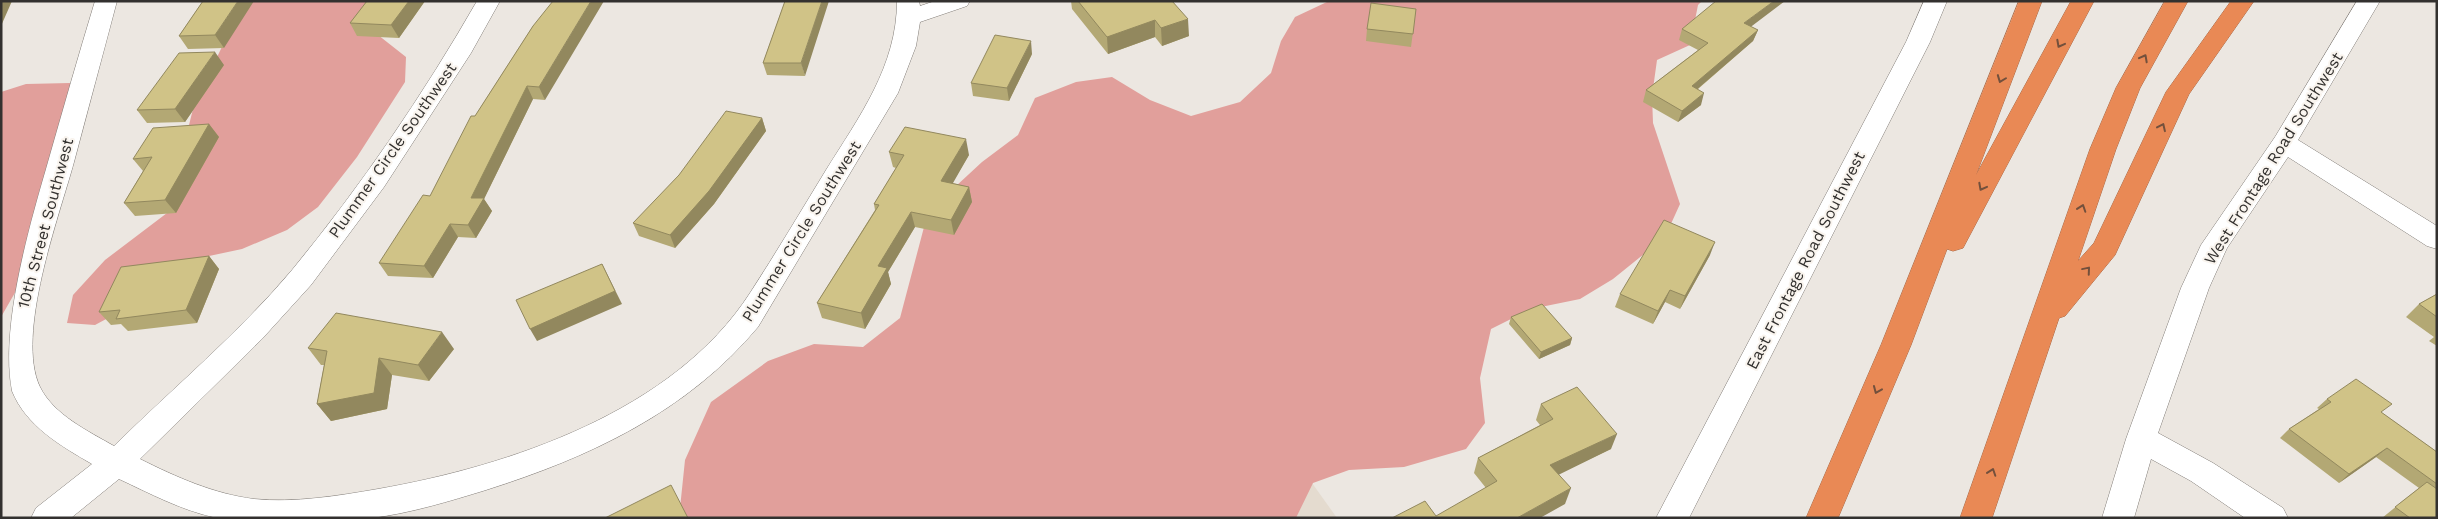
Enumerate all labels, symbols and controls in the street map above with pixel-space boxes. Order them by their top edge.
one-way arrow [2056,39,2066,48]
street label: West Frontage Road Southwest [2200,48,2347,268]
one-way arrow [2138,54,2148,63]
street label: Plummer Circle Southwest [325,59,460,242]
one-way arrow [1997,74,2007,83]
one-way arrow [2156,123,2166,132]
street label: 10th Street Southwest [14,136,77,310]
street label: Plummer Circle Southwest [738,137,865,325]
street label: East Frontage Road Southwest [1742,148,1869,372]
one-way arrow [1978,182,1988,191]
one-way arrow [2076,204,2086,213]
one-way arrow [2081,266,2090,275]
one-way arrow [1873,385,1884,394]
one-way arrow [1986,468,1996,476]

